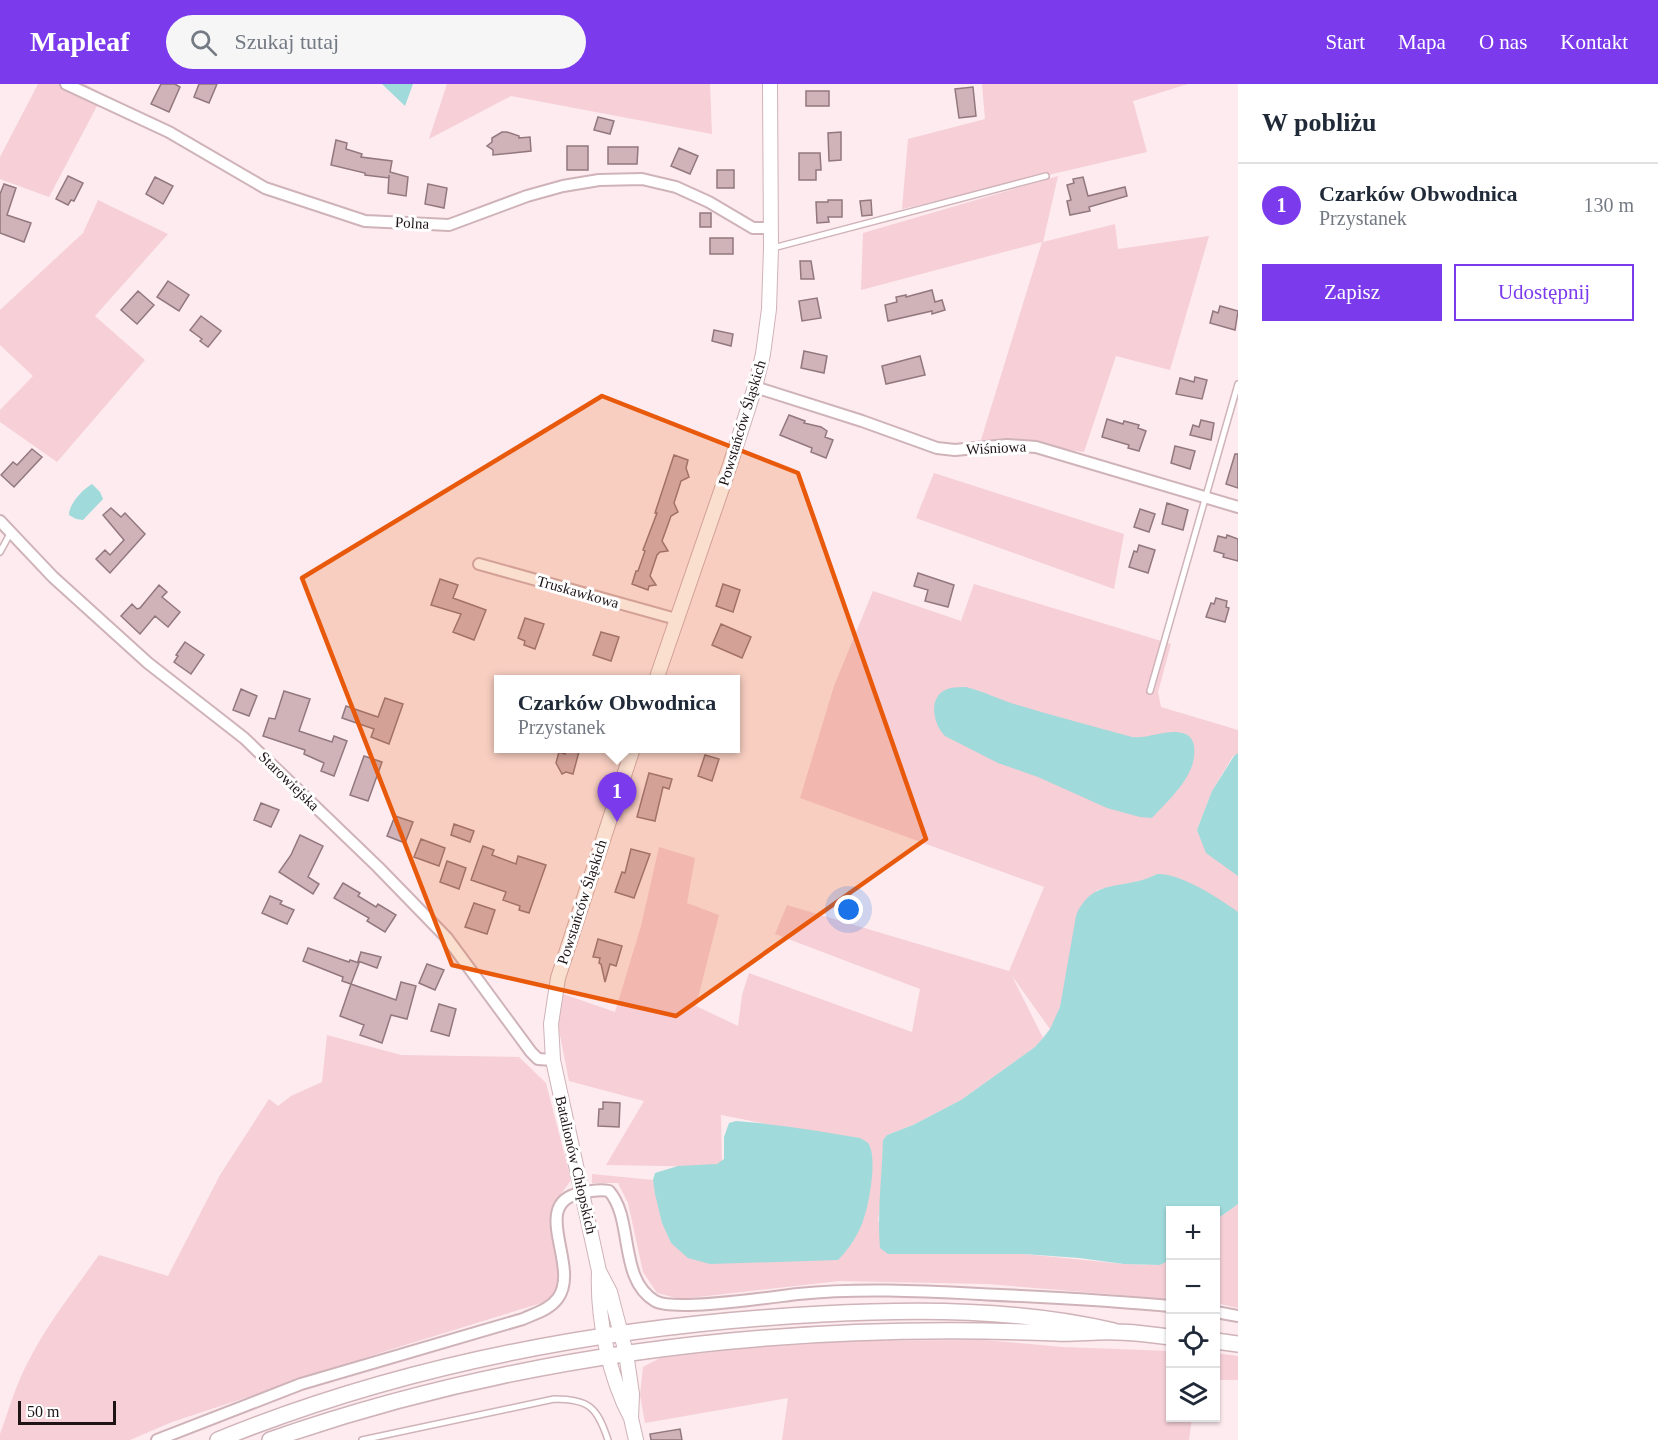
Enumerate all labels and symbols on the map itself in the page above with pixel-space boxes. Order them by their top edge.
street label: Polna [395,214,430,232]
street label: Powstańców Śląskich [715,358,769,488]
street label: Wiśniowa [966,438,1027,458]
street label: Truskawkowa [535,573,621,611]
street label: Starowiejska [256,748,323,814]
pin: 1 [598,772,636,822]
street label: Powstańców Śląskich [554,837,610,966]
your location [834,895,863,924]
street label: Batalionów Chłopskich [552,1094,600,1236]
scale bar [18,1398,116,1426]

